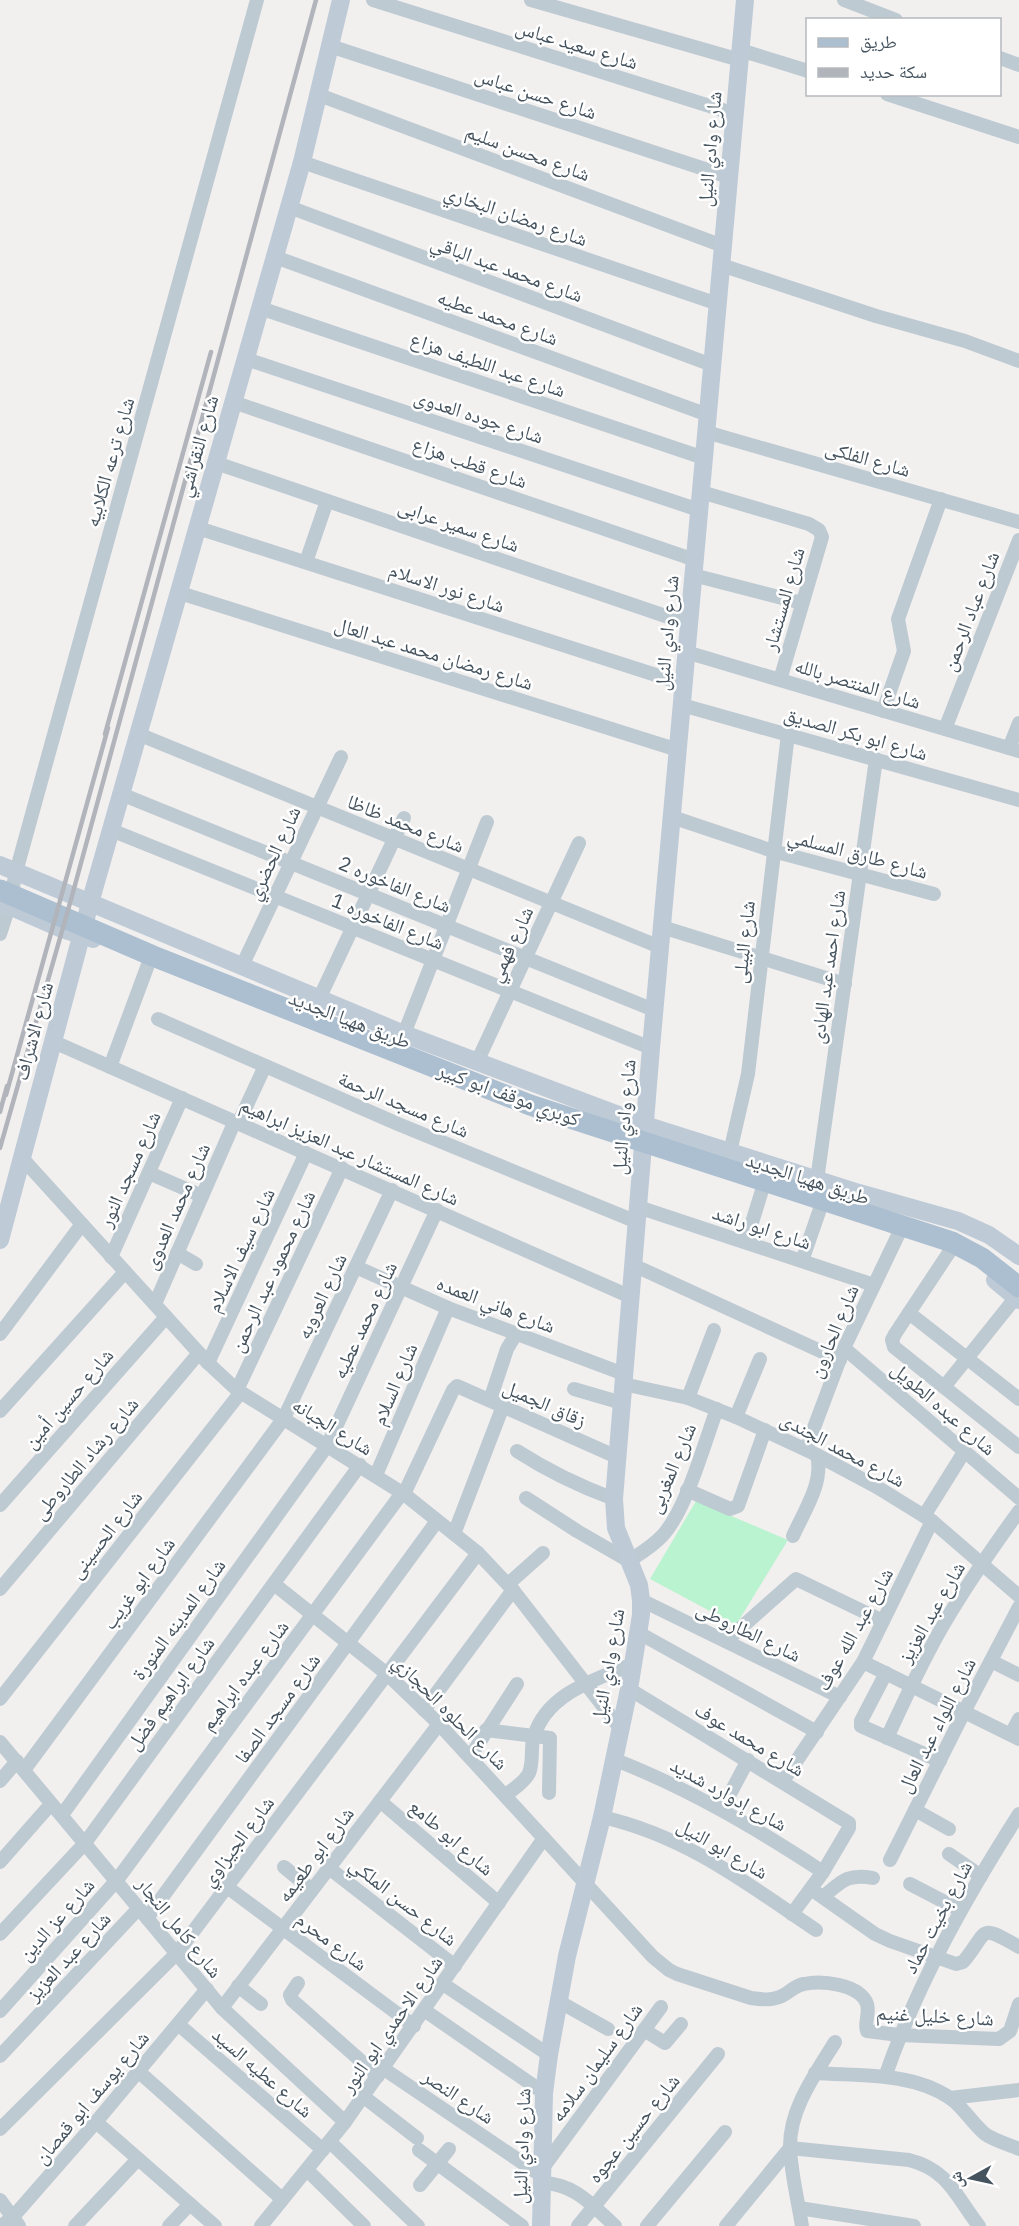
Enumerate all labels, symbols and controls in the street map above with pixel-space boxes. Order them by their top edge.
street label: شارع سعيد عباس [512,13,642,75]
legend [806,18,1001,96]
text: طريق [860,30,897,53]
text: سكة حديد [860,60,927,83]
street label: شارع حسن عباس [472,61,600,125]
street label: شارع وادي النيل [690,90,731,208]
street label: شارع محسن سليم [462,117,594,188]
street label: شارع رمضان البخاري [440,178,591,255]
street label: شارع محمد عبد الباقي [426,228,587,311]
street label: شارع محمد عطيه [434,283,562,351]
street label: شارع عبد اللطيف هزاع [407,325,569,403]
street label: شارع جوده العدوى [411,382,547,450]
street label: شارع النقراشي [170,392,227,501]
street label: شارع ترعه الكلابيه [78,394,140,530]
street label: شارع قطب هزاع [409,430,531,494]
street label: شارع الفلكى [822,433,914,483]
street label: شارع سمير عرابى [395,492,523,558]
street label: شارع المستشار [755,544,811,655]
street label: شارع عباد الرحمن [935,547,1005,675]
street label: شارع نور الاسلام [385,556,508,619]
street label: شارع وادي النيل [647,574,688,692]
street label: شارع رمضان محمد عبد العال [332,610,536,696]
street label: شارع المنتصر بالله [792,651,924,715]
street label: شارع ابو بكر الصديق [781,700,931,766]
street label: شارع محمد ظاظا [343,787,469,859]
street label: شارع الحضري [239,801,309,906]
street label: شارع طارق المسلمي [784,821,931,888]
street label: شارع الفاخوره 2 [335,849,455,919]
street label: شارع الفاخوره 1 [328,886,448,956]
street label: شارع احمد عبد الهادى [803,888,851,1046]
street label: شارع البيلى [725,899,761,985]
street label: شارع فهمي [481,902,542,988]
street label: شارع الاشراف [7,979,59,1083]
street label: طريق ههيا الجديد [285,983,415,1055]
street label: كوبري موقف ابو كبير [432,1055,584,1135]
street label: شارع وادي النيل [604,1058,645,1176]
street label: شارع مسجد الرحمة [334,1064,474,1144]
street label: شارع المستشار عبد العزيز ابراهيم [236,1090,464,1213]
street label: شارع مسجد النور [91,1107,167,1232]
street label: شارع محمد العدوى [136,1138,216,1274]
street label: طريق ههيا الجديد [743,1145,873,1211]
street label: شارع سيف الاسلام [199,1183,282,1317]
street label: شارع محمود عبد الرحمن [223,1186,321,1356]
street label: شارع ابو راشد [709,1198,815,1256]
street label: شارع العروبه [289,1249,353,1343]
street label: شارع محمد عطيه [325,1257,403,1383]
street label: شارع هاني العمده [432,1269,559,1342]
street label: شارع الحارون [801,1280,865,1382]
street label: شارع السلام [365,1339,424,1430]
street label: شارع حسين أمين [17,1342,119,1454]
street label: شارع عبده الطويل [886,1355,1002,1461]
street label: زقاق الجميل [499,1373,591,1433]
street label: شارع رشاد الطاروطى [26,1391,144,1525]
street label: شارع الجبانه [287,1391,379,1461]
street label: شارع محمد الجندى [776,1405,910,1493]
street label: شارع المغربى [640,1419,702,1517]
street label: شارع الحسينى [62,1484,148,1584]
street label: شارع ابو غريب [95,1531,181,1635]
street label: شارع المدينه المنورة [125,1553,231,1685]
street label: شارع عبد العزيز [891,1556,971,1669]
street label: شارع عبد الله عوف [809,1563,899,1695]
street label: شارع الطاروطى [692,1594,806,1668]
street label: شارع وادي النيل [584,1606,633,1726]
street label: شارع عبده ابراهيم [193,1614,295,1736]
street label: شارع ابراهيم فضل [120,1631,221,1756]
street label: شارع مسجد الصفا [228,1647,326,1769]
street label: شارع الحلوه الحجازي [385,1648,515,1778]
street label: شارع اللواء عبد العال [890,1653,982,1797]
street label: شارع محمد عوف [690,1695,810,1783]
street label: شارع إدوارد شديد [665,1751,792,1838]
street label: شارع الجيزاوي [194,1790,282,1894]
street label: شارع ابو طامع [404,1793,500,1881]
street label: شارع ابو طعيمه [270,1801,360,1907]
street label: شارع ابو النيل [673,1811,773,1885]
street label: شارع حسن الملكي [342,1850,464,1954]
street label: شارع بخيت حماد [896,1856,978,1978]
street label: شارع كامل النجار [130,1870,229,1983]
street label: شارع عز الدين [12,1872,100,1966]
street label: شارع عبد العزيز [19,1905,116,2007]
street label: شارع محرم [290,1905,373,1978]
street label: شارع الاحمدي ابو النور [333,1950,451,2101]
street label: شارع سليمان سلامه [544,1997,648,2127]
street label: شارع خليل غنيم [875,1998,995,2033]
street label: شارع عطيه السيد [207,2021,319,2123]
street label: شارع يوسف ابو قمصان [27,2025,155,2169]
street label: شارع النصر [417,2062,500,2130]
street label: شارع حسين عجوه [581,2068,685,2188]
street label: شارع وادي النيل [505,2088,540,2205]
north arrow [941,2148,1001,2208]
text: ش [945,2170,967,2190]

